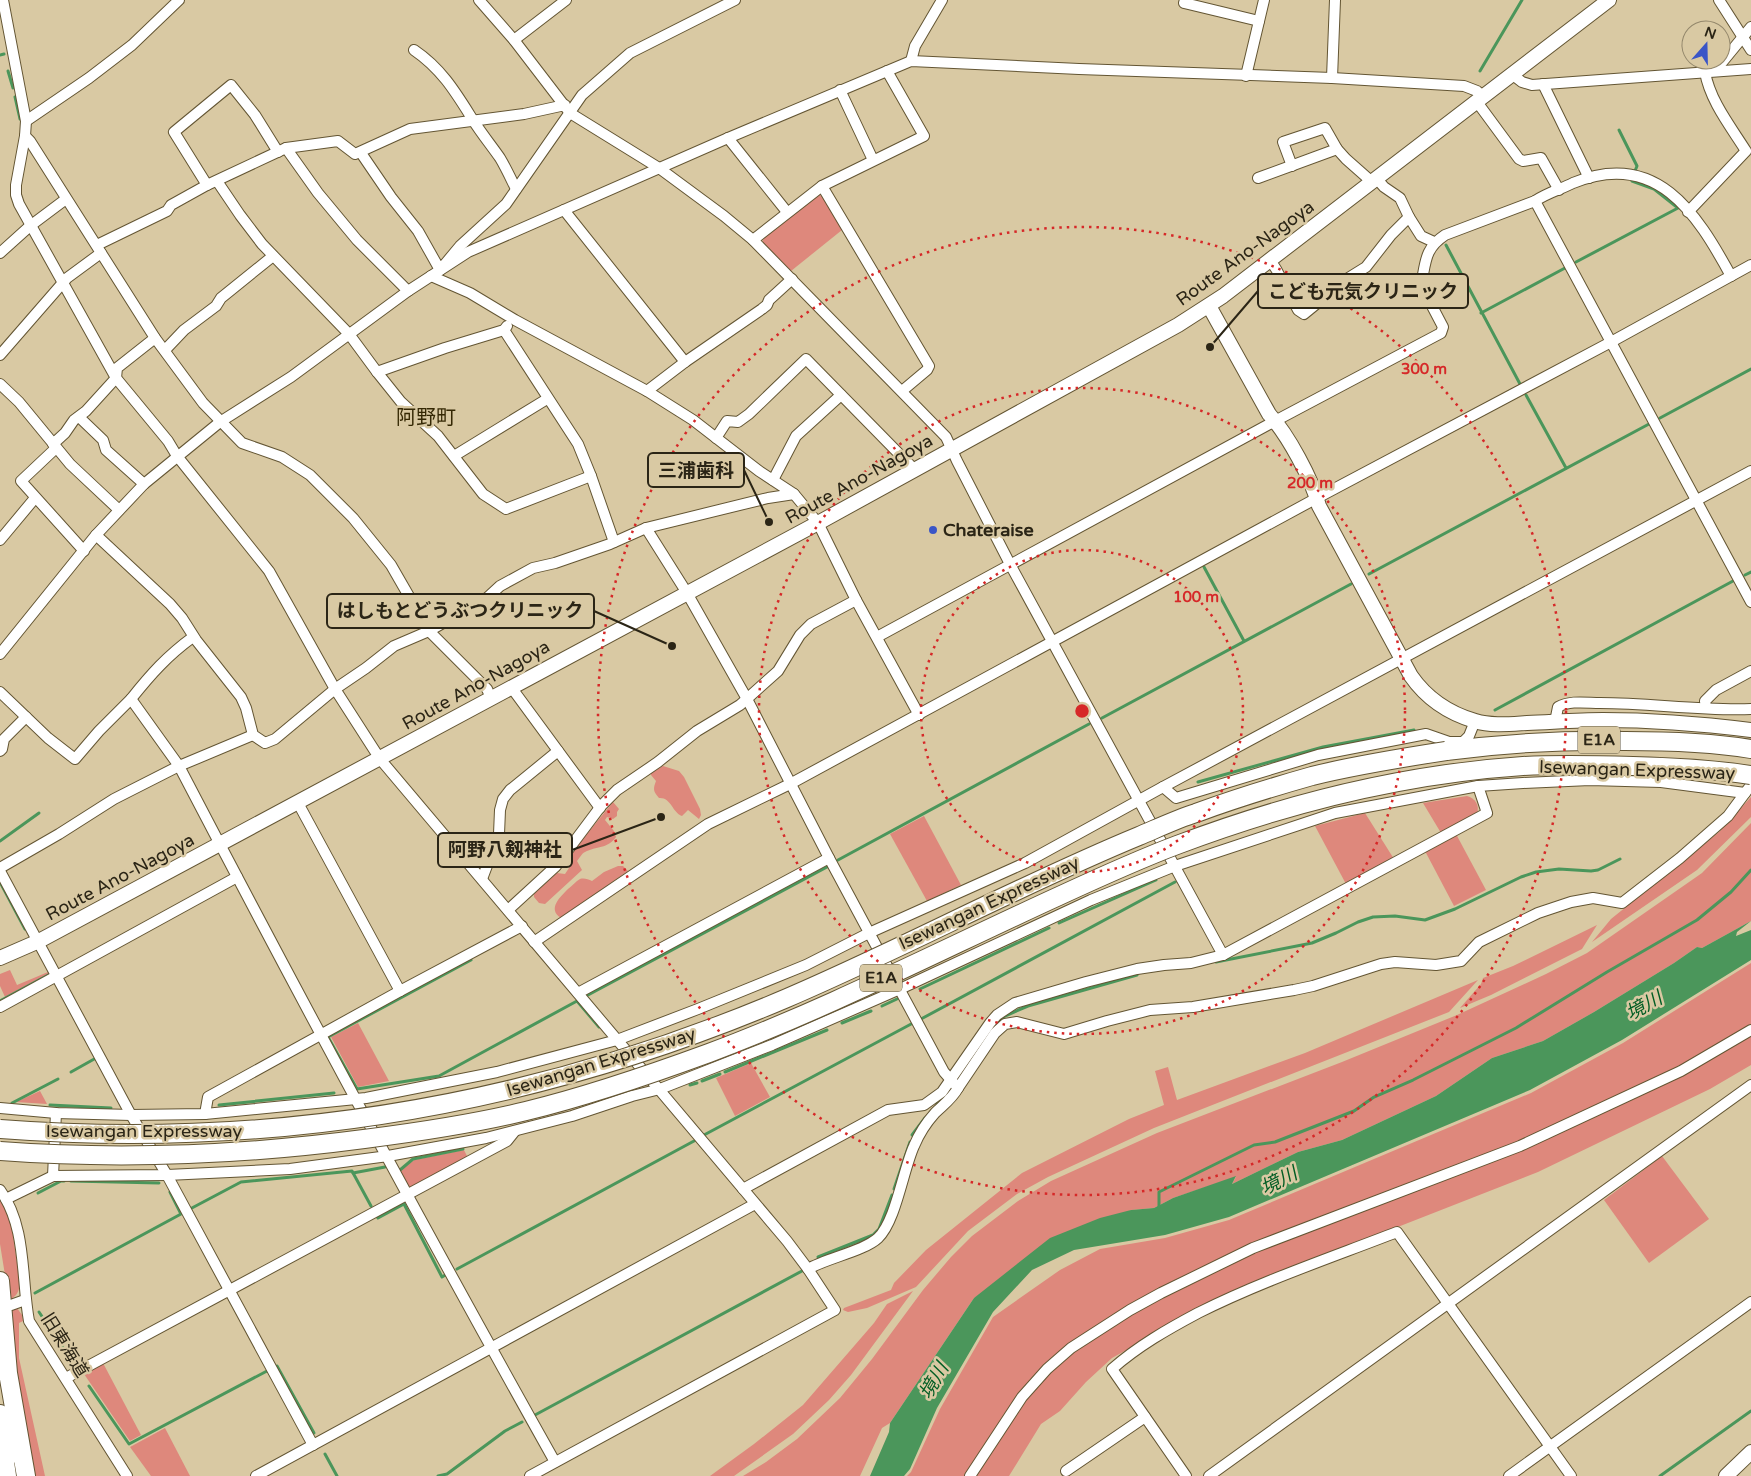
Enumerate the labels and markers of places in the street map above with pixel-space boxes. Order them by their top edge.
callout: こども元気クリニック [1258,274,1468,308]
callout: 三浦歯科 [648,453,744,487]
place label: Chateraise [943,519,1034,541]
marker: Chateraise [927,524,939,536]
callout: はしもとどうぶつクリニック [327,594,594,628]
centre of rings [1073,702,1091,720]
callout: 阿野八剱神社 [438,833,572,867]

